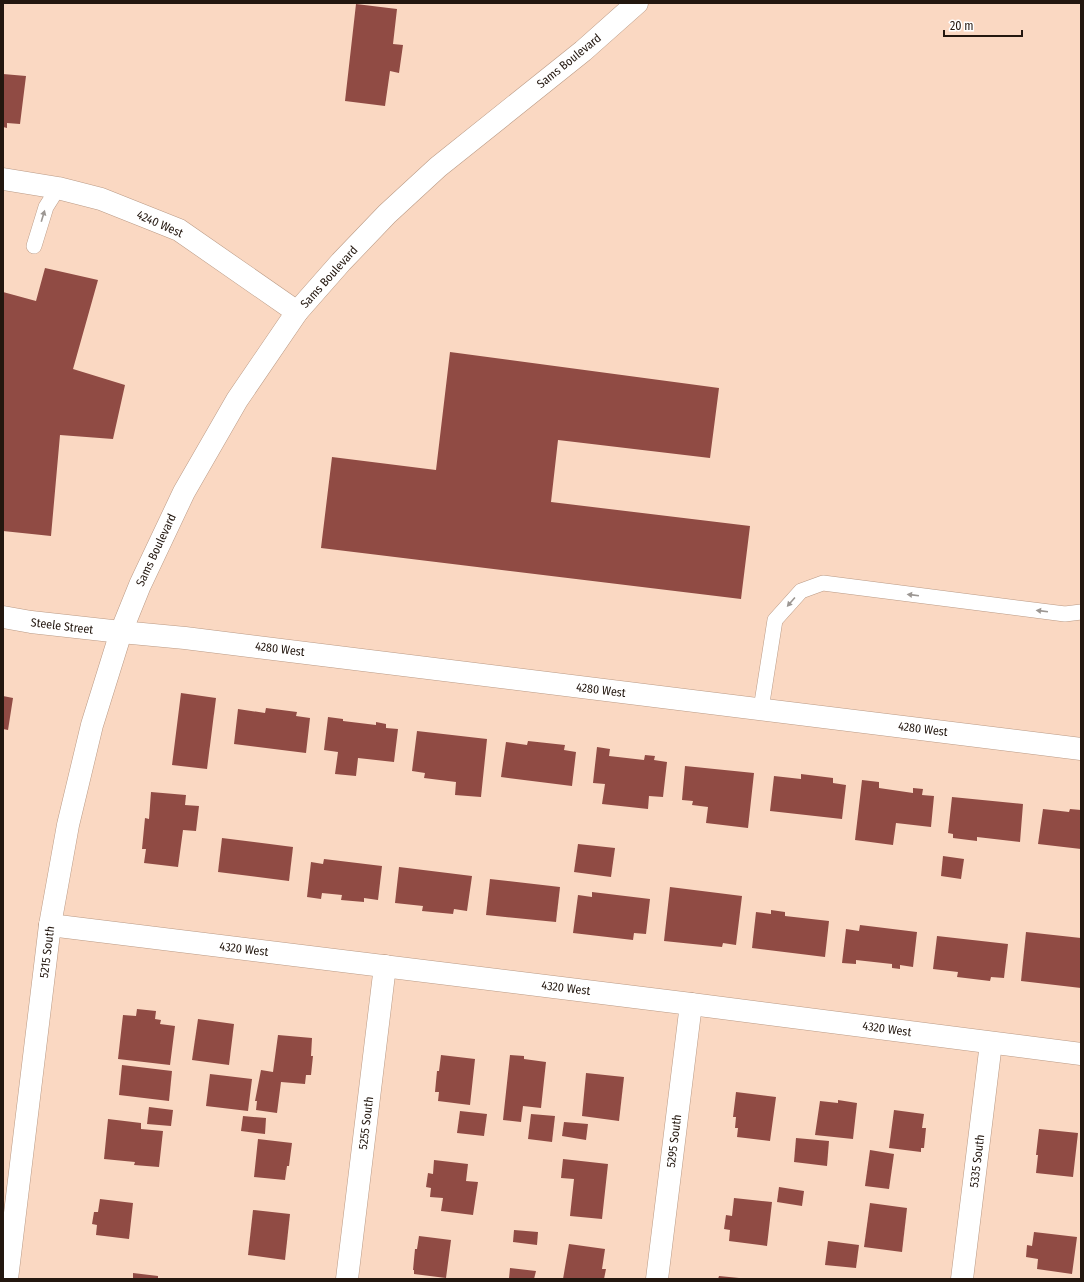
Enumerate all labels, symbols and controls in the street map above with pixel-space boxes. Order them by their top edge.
scale bar [944,12,1022,38]
text: 20 m [950,19,974,33]
street label: Sams Boulevard [534,31,604,91]
street label: 4240 West [135,208,185,240]
one-way arrow [40,209,46,221]
street label: Sams Boulevard [298,243,360,311]
street label: Sams Boulevard [133,511,179,589]
one-way arrow [907,592,919,598]
one-way arrow [786,597,795,608]
one-way arrow [1036,608,1048,615]
street label: Steele Street [30,615,94,637]
street label: 4280 West [254,639,306,659]
street label: 4280 West [575,680,627,700]
street label: 4280 West [897,719,949,739]
street label: 5215 South [37,925,57,979]
street label: 4320 West [219,939,269,959]
street label: 4320 West [541,978,591,998]
street label: 4320 West [862,1019,912,1039]
street label: 5255 South [356,1096,376,1150]
street label: 5295 South [664,1114,684,1168]
street label: 5335 South [967,1134,987,1188]

